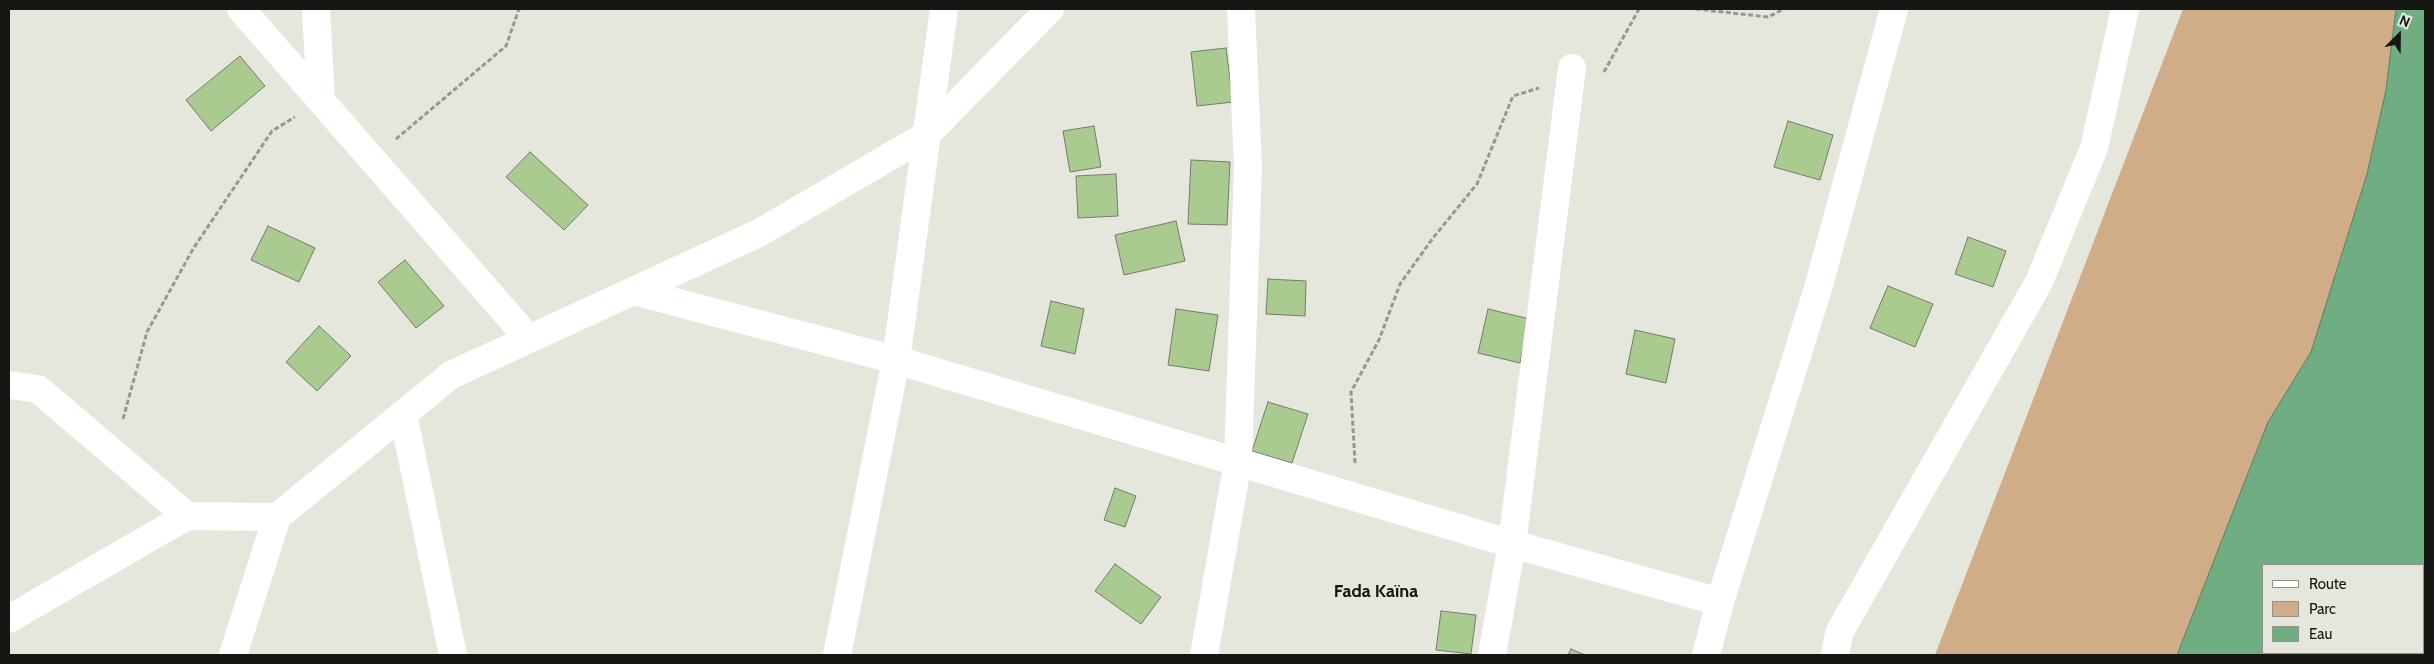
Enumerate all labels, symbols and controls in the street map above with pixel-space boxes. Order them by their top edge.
north arrow [2374,10,2424,60]
text: N [2397,11,2413,31]
legend [2262,564,2424,654]
text: Route [2309,575,2347,593]
district label: Fada Kaïna [1334,581,1418,603]
text: Parc [2309,600,2336,618]
text: Eau [2309,625,2332,643]

